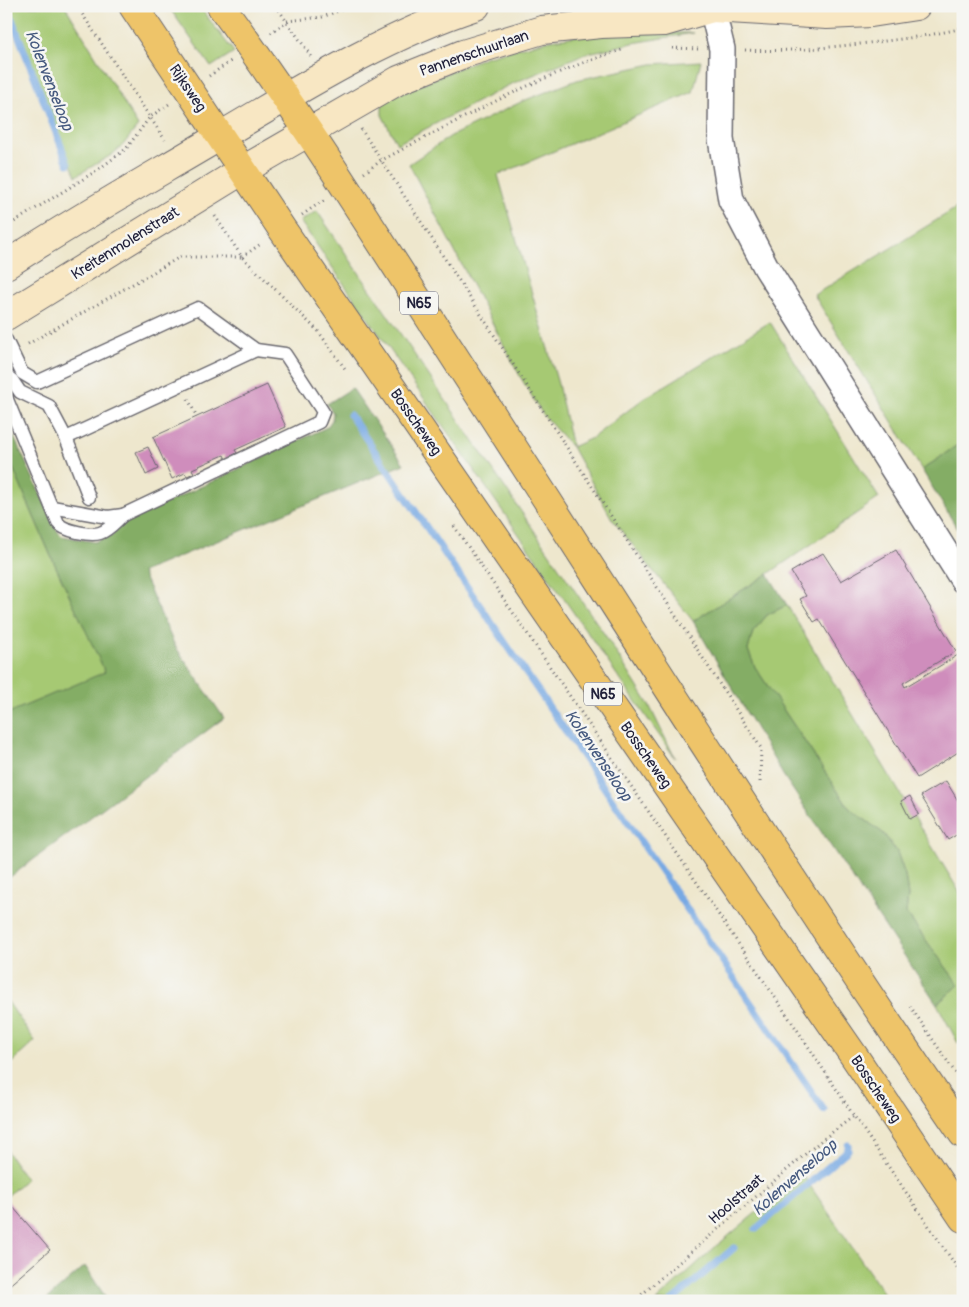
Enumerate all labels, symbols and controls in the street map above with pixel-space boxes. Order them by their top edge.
street label: Pannenschuurlaan [417,26,531,81]
water label: Kolenvenseloop [21,27,78,135]
street label: Rijksweg [165,61,210,116]
street label: Kreitenmolenstraat [68,202,184,284]
road number: N65 [400,292,438,314]
street label: Bosscheweg [386,385,445,459]
road number: N65 [584,682,622,706]
water label: Kolenvenseloop [560,706,637,806]
street label: Bosscheweg [616,718,675,792]
street label: Bosscheweg [846,1052,905,1127]
water label: Kolenvenseloop [748,1135,842,1220]
street label: Hoolstraat [705,1170,768,1228]

